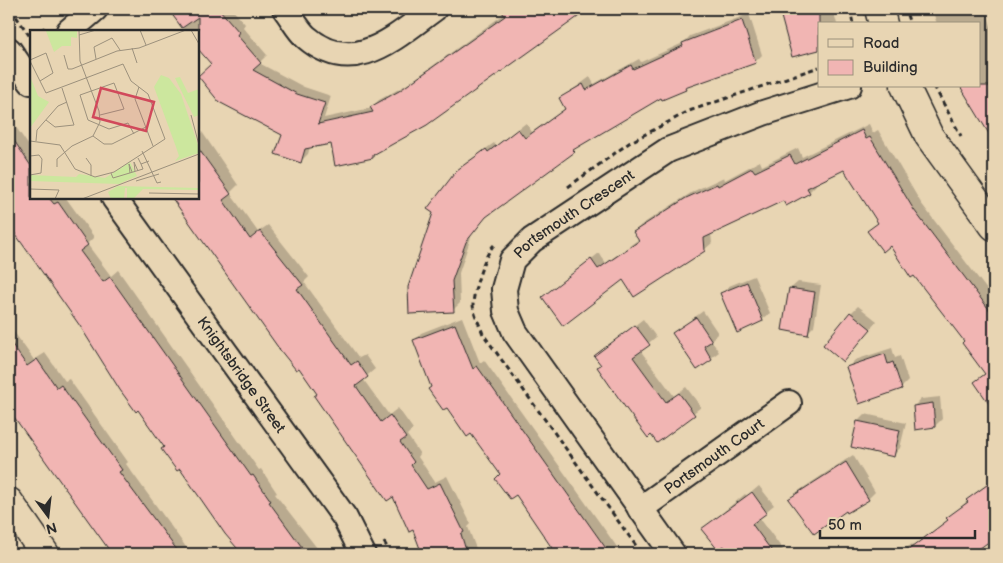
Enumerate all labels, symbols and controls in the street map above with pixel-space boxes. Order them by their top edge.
legend [818,22,980,88]
inset map [30,30,199,199]
text: Road [863,34,899,53]
text: Building [863,58,918,77]
street label: Portsmouth Crescent [509,165,638,263]
street label: Knightsbridge Street [193,313,290,437]
street label: Portsmouth Court [660,414,768,498]
north arrow [22,490,72,540]
scale bar [820,508,976,540]
text: 50 m [828,516,862,535]
text: N [44,519,59,538]

